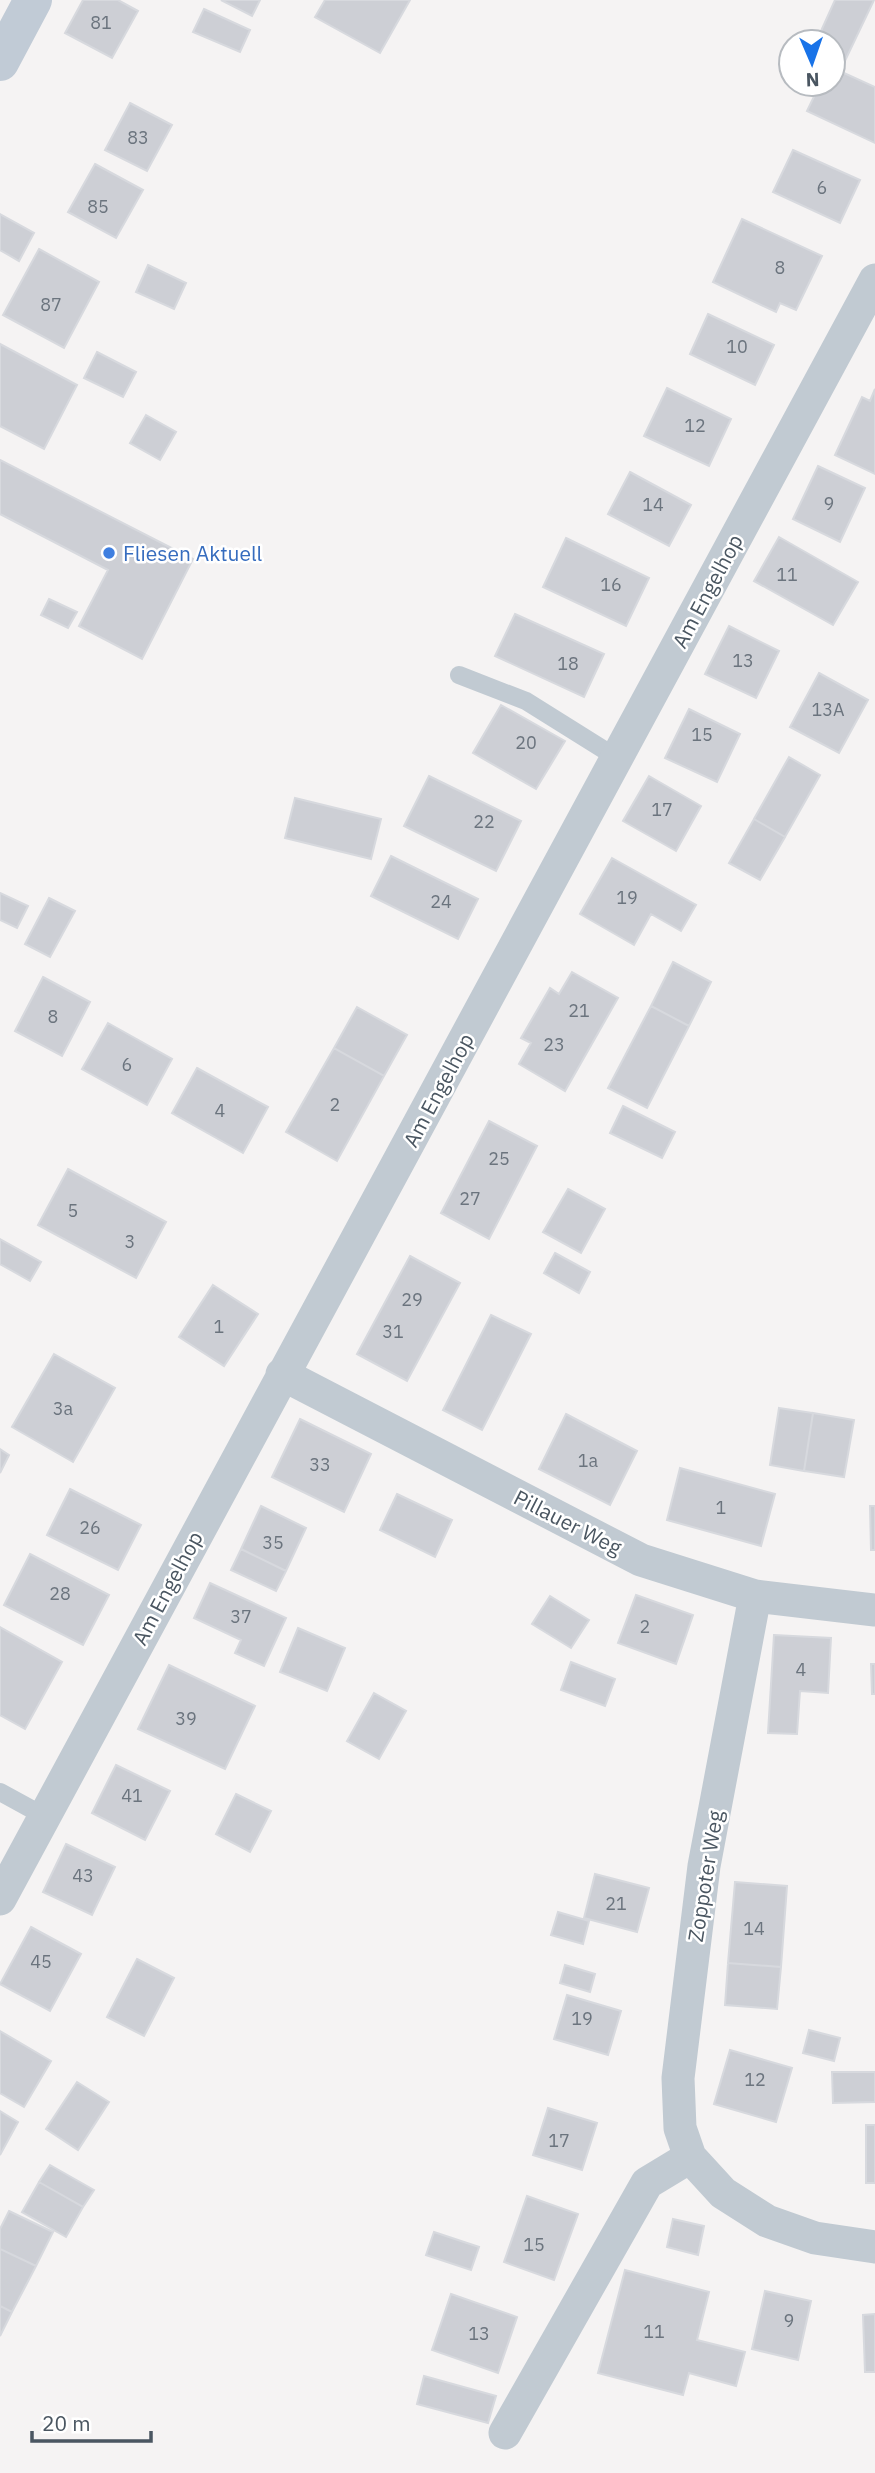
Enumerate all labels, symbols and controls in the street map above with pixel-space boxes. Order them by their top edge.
house number: 81 [90,11,112,34]
north arrow [777,28,847,98]
text: N [805,68,820,92]
house number: 83 [127,126,149,149]
house number: 6 [817,176,827,199]
house number: 85 [87,195,109,218]
house number: 8 [775,256,785,279]
house number: 87 [40,293,62,316]
house number: 10 [726,335,748,358]
house number: 12 [684,414,706,437]
house number: 9 [824,492,834,515]
house number: 14 [642,493,664,516]
street label: Am Engelhop [665,529,749,653]
place label: Fliesen Aktuell [123,539,263,567]
marker: Fliesen Aktuell [101,545,117,561]
house number: 11 [776,563,798,586]
house number: 16 [600,573,622,596]
house number: 13 [732,649,754,672]
house number: 18 [557,652,579,675]
house number: 13A [811,698,845,721]
house number: 15 [691,723,713,746]
house number: 20 [515,731,537,754]
house number: 17 [651,798,673,821]
house number: 22 [473,810,495,833]
house number: 19 [616,886,638,909]
house number: 24 [430,890,452,913]
house number: 21 [568,999,590,1022]
house number: 8 [48,1005,58,1028]
street label: Am Engelhop [396,1028,480,1152]
house number: 23 [543,1033,565,1056]
house number: 6 [122,1053,132,1076]
house number: 2 [330,1093,340,1116]
house number: 4 [215,1099,226,1122]
house number: 25 [488,1147,510,1170]
house number: 27 [459,1187,481,1210]
house number: 5 [68,1199,78,1222]
house number: 3 [125,1230,135,1253]
house number: 29 [401,1288,423,1311]
house number: 1 [214,1315,224,1338]
house number: 31 [382,1320,404,1343]
house number: 3a [53,1397,74,1420]
house number: 1a [578,1449,599,1472]
house number: 33 [309,1453,331,1476]
street label: Pillauer Weg [509,1483,627,1561]
house number: 1 [716,1496,726,1519]
house number: 26 [79,1516,101,1539]
street label: Am Engelhop [125,1526,209,1650]
house number: 35 [262,1531,284,1554]
house number: 28 [49,1582,71,1605]
house number: 37 [230,1605,252,1628]
house number: 2 [640,1615,650,1638]
house number: 4 [796,1658,807,1681]
house number: 39 [175,1707,197,1730]
house number: 41 [121,1784,143,1807]
street label: Zoppoter Weg [681,1808,729,1944]
house number: 43 [72,1864,94,1887]
house number: 21 [605,1892,627,1915]
house number: 14 [743,1917,765,1940]
house number: 45 [30,1950,52,1973]
house number: 19 [571,2007,593,2030]
house number: 12 [744,2068,766,2091]
house number: 17 [548,2129,570,2152]
house number: 15 [523,2233,545,2256]
house number: 9 [784,2309,794,2332]
house number: 11 [643,2320,665,2343]
house number: 13 [468,2322,490,2345]
scale bar [32,2400,150,2444]
text: 20 m [42,2409,91,2437]

